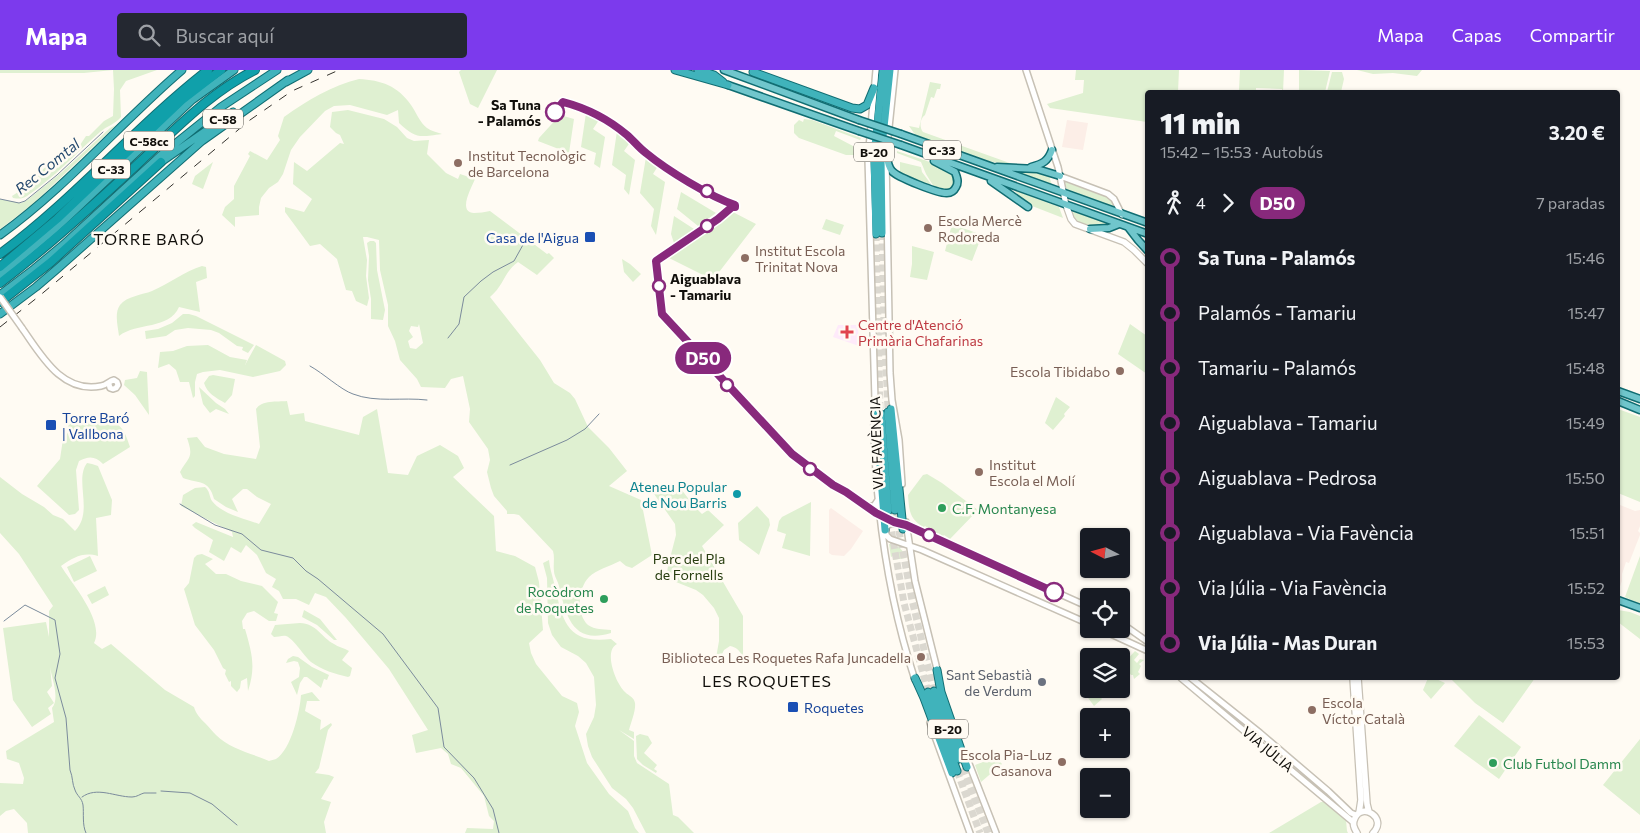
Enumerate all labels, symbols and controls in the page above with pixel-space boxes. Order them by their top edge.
search box [117,13,467,58]
text: Mapa [25,21,87,50]
icon: search [135,21,163,49]
text: Buscar aquí [175,24,274,47]
text: Mapa [1377,24,1424,46]
text: Capas [1452,24,1502,46]
text: Compartir [1530,24,1615,46]
place label: Sa Tuna - Palamós [478,96,541,129]
marker: Sa Tuna - Palamós [545,102,565,122]
text: 11 min [1160,106,1240,140]
road number: C-58 [203,110,243,129]
text: 3.20 € [1549,121,1605,144]
road number: C-58cc [124,131,174,150]
water label: Rec Comtal [11,134,84,198]
road number: C-33 [923,140,961,160]
road number: B-20 [854,142,894,161]
text: 15:42 – 15:53 · Autobús [1160,142,1323,161]
place label: Institut Tecnològic de Barcelona [468,147,586,180]
marker: Institut Tecnològic de Barcelona [452,157,464,169]
road number: C-33 [92,160,130,178]
unlabelled marker [700,184,714,198]
icon: walk [1160,189,1188,217]
icon: forward [1214,189,1242,217]
text: D50 [1260,192,1295,214]
text: 4 [1196,193,1206,212]
text: 7 paradas [1536,193,1605,212]
place label: Escola Mercè Rodoreda [938,212,1022,245]
unlabelled marker [700,219,714,233]
marker: Escola Mercè Rodoreda [922,222,934,234]
district label: TORRE BARÓ [93,229,205,248]
place label: Casa de l'Aigua [486,229,579,246]
marker: Casa de l'Aigua [583,230,597,244]
place label: Institut Escola Trinitat Nova [755,242,845,275]
text: Sa Tuna - Palamós [1198,246,1355,269]
text: 15:46 [1566,248,1605,267]
marker: Institut Escola Trinitat Nova [739,252,751,264]
place label: Aiguablava - Tamariu [670,270,741,303]
marker: Aiguablava - Tamariu [652,279,666,293]
text: Palamós - Tamariu [1198,301,1356,324]
text: 15:47 [1567,303,1605,322]
place label: Centre d'Atenció Primària Chafarinas [858,316,983,349]
marker: Centre d'Atenció Primària Chafarinas [840,325,854,339]
line badge: D50 [674,342,732,374]
text: D50 [685,347,721,369]
text: Tamariu - Palamós [1198,356,1356,379]
text: 15:48 [1566,358,1605,377]
place label: Escola Tibidabo [1010,363,1110,380]
marker: Escola Tibidabo [1114,365,1126,377]
unlabelled marker [720,378,734,392]
street label: VIA FAVÈNCIA [866,396,886,490]
place label: Torre Baró | Vallbona [62,409,129,442]
text: Aiguablava - Tamariu [1198,411,1378,434]
text: 15:49 [1566,413,1605,432]
marker: Torre Baró | Vallbona [44,418,58,432]
place label: Institut Escola el Molí [989,456,1075,489]
unlabelled marker [803,462,817,476]
marker: Institut Escola el Molí [973,466,985,478]
text: Aiguablava - Pedrosa [1198,466,1377,489]
text: 15:50 [1566,468,1605,487]
place label: Ateneu Popular de Nou Barris [629,478,727,511]
marker: Ateneu Popular de Nou Barris [731,488,743,500]
place label: C.F. Montanyesa [952,500,1056,517]
marker: C.F. Montanyesa [936,502,948,514]
text: Aiguablava - Via Favència [1198,521,1414,544]
text: 15:51 [1569,523,1605,542]
unlabelled marker [922,528,936,542]
north arrow [1080,528,1130,578]
map controls [1080,528,1130,818]
park label: Parc del Pla de Fornells [653,550,725,583]
text: Via Júlia - Via Favència [1198,576,1387,599]
text: 15:52 [1567,578,1605,597]
unlabelled marker [1044,582,1064,602]
place label: Rocòdrom de Roquetes [516,583,594,616]
button: locate [1080,588,1130,638]
marker: Rocòdrom de Roquetes [598,593,610,605]
text: Via Júlia - Mas Duran [1198,631,1377,654]
text: 15:53 [1567,633,1605,652]
button: layers [1080,648,1130,698]
place label: Biblioteca Les Roquetes Rafa Juncadella [662,649,911,666]
marker: Biblioteca Les Roquetes Rafa Juncadella [915,651,927,663]
place label: Sant Sebastià de Verdum [946,666,1032,699]
district label: LES ROQUETES [702,671,832,690]
marker: Sant Sebastià de Verdum [1036,676,1048,688]
place label: Escola Víctor Català [1322,694,1405,727]
place label: Roquetes [804,699,864,716]
marker: Roquetes [786,700,800,714]
marker: Escola Víctor Català [1306,704,1318,716]
button: + [1080,708,1130,758]
road number: B-20 [928,720,968,739]
street label: VIA JÚLIA [1239,723,1297,776]
place label: Escola Pia-Luz Casanova [960,746,1052,779]
place label: Club Futbol Damm [1503,755,1621,772]
marker: Escola Pia-Luz Casanova [1056,756,1068,768]
marker: Club Futbol Damm [1487,757,1499,769]
button: − [1080,768,1130,818]

